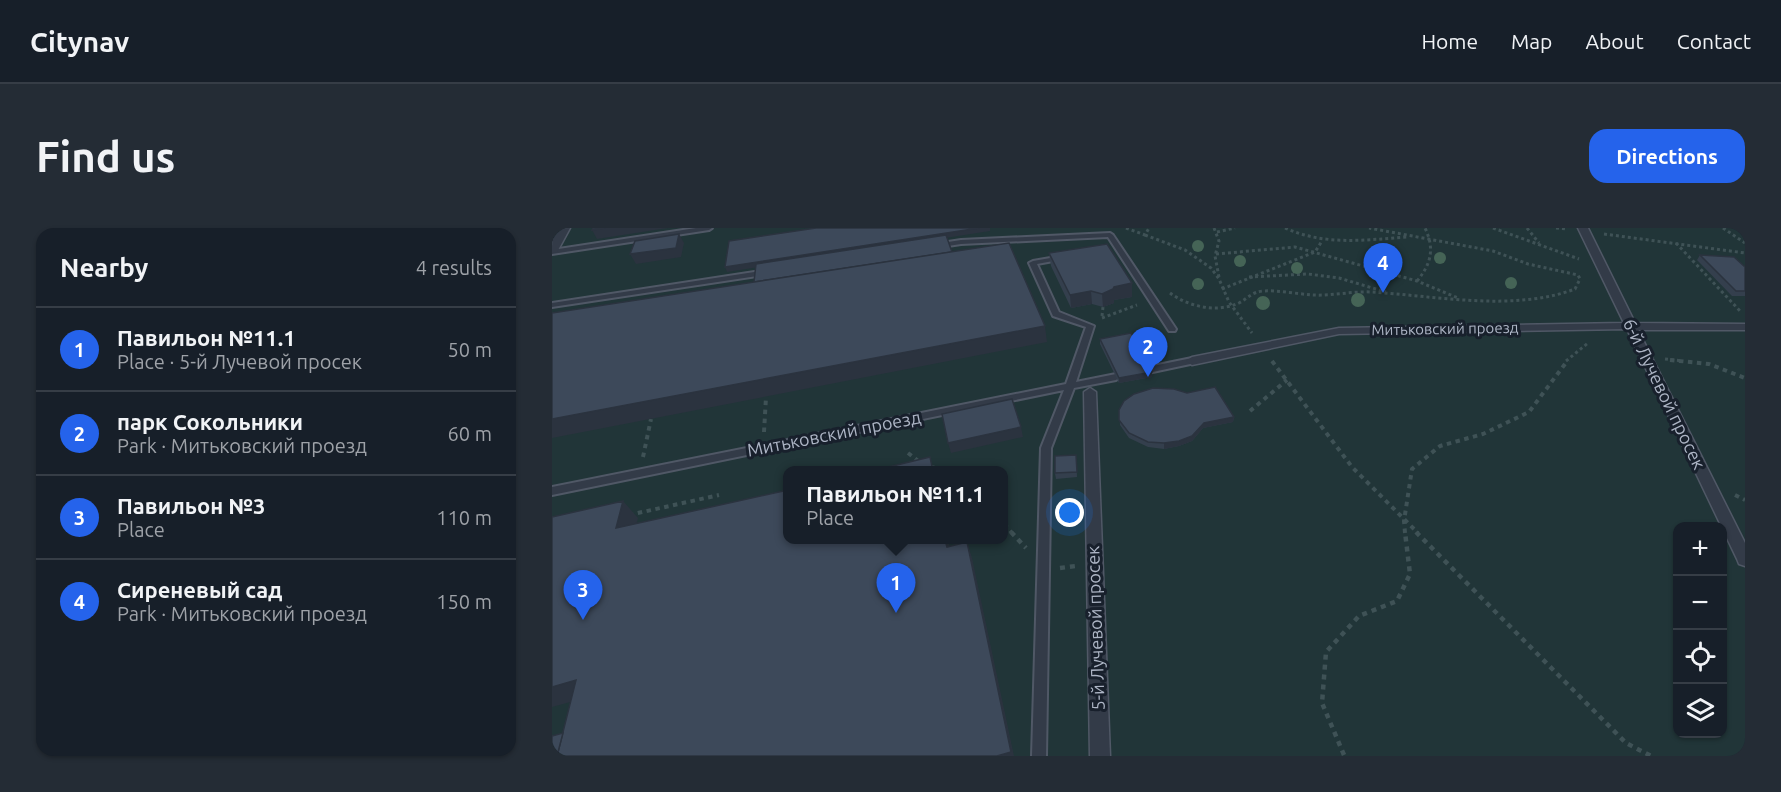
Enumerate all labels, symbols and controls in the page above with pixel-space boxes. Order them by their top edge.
text: Citynav [30,26,129,57]
text: Home [1421,29,1478,53]
text: Map [1511,29,1552,53]
text: About [1585,29,1644,53]
text: Contact [1677,29,1751,53]
button: Directions [1589,129,1745,183]
text: Find us [36,133,175,180]
pin: 4 [1364,244,1402,293]
text: Nearby [60,253,148,282]
text: 4 results [416,256,492,279]
street label: 6-й Лучевой просек [1620,315,1710,472]
street label: Митьковский проезд [1371,319,1519,338]
text: Павильон №11.1 [117,325,296,350]
pin: 2 [1128,328,1168,377]
text: 1 [74,338,85,361]
text: 50 m [448,338,492,361]
text: Place · 5-й Лучевой просек [117,350,362,373]
street label: Митьковский проезд [745,406,923,460]
text: парк Сокольники [117,409,303,434]
text: 2 [74,422,85,445]
text: 60 m [448,422,492,445]
text: Park · Митьковский проезд [117,434,367,457]
popup [783,466,1008,544]
text: Павильон №11.1 [806,481,985,506]
text: Павильон №3 [117,493,265,518]
your location [1055,498,1084,527]
text: 3 [74,506,85,529]
text: 110 m [436,506,492,529]
text: Place [806,506,854,529]
text: Place [117,518,165,541]
map controls [1673,522,1727,738]
button: + [1673,522,1727,576]
street label: 5-й Лучевой просек [1082,545,1108,711]
pin: 1 [876,564,916,613]
pin: 3 [564,570,603,620]
button: − [1673,576,1727,630]
text: Сиреневый сад [117,577,283,602]
text: 4 [74,590,85,613]
text: 150 m [436,590,492,613]
text: Park · Митьковский проезд [117,602,367,625]
button: locate [1673,630,1727,684]
button: layers [1673,684,1727,738]

